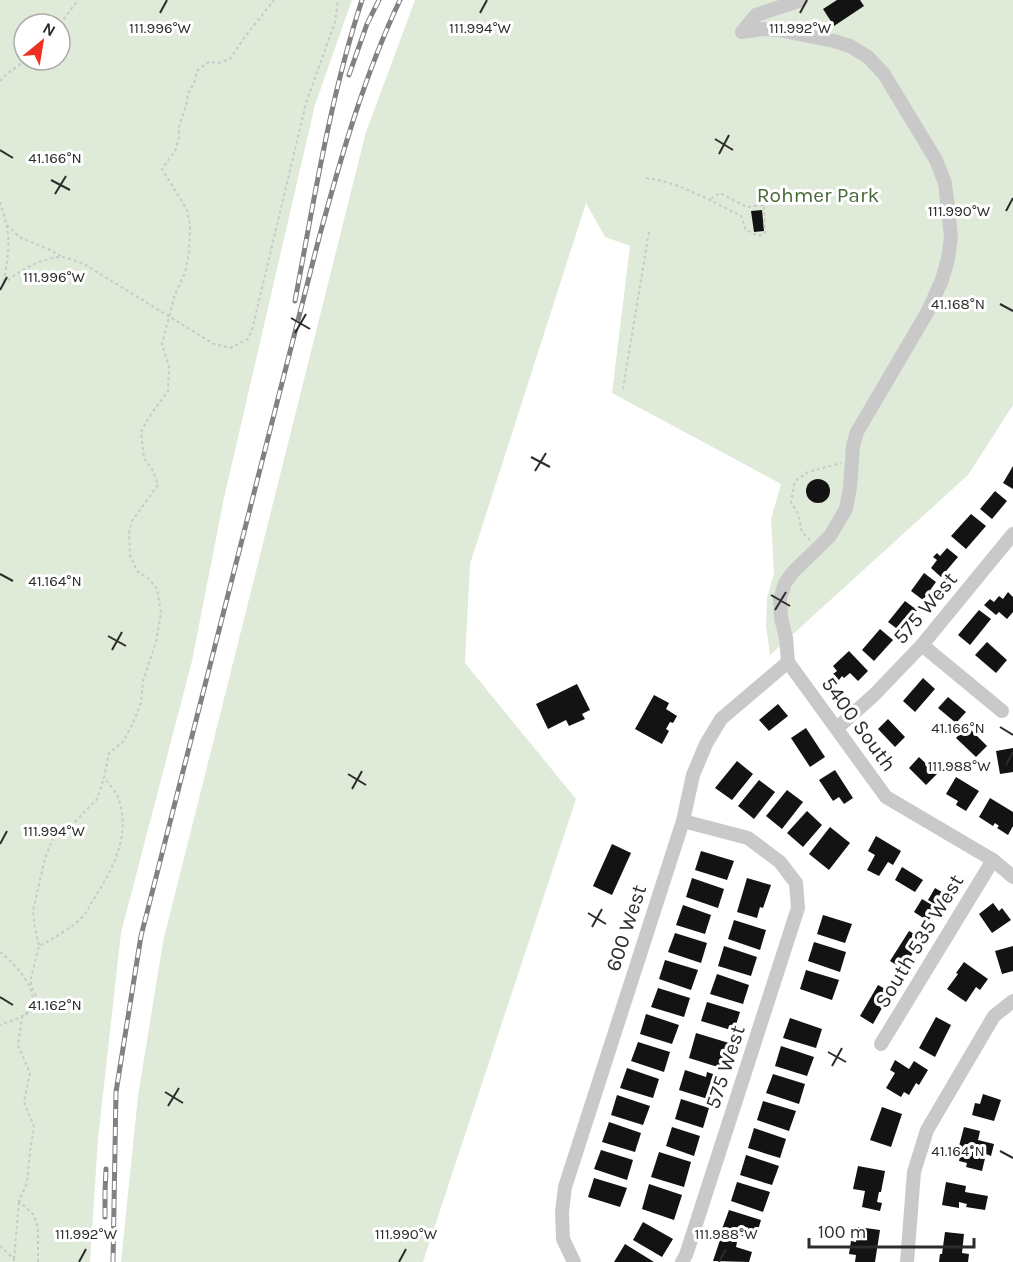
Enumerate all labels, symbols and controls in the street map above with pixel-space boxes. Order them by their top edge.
north arrow [12,12,72,72]
text: N [40,18,59,41]
text: 111.996°W [129,19,192,37]
text: 111.994°W [449,19,512,37]
text: 111.992°W [769,19,832,37]
text: 41.166°N [28,149,82,167]
park label: Rohmer Park [757,183,879,207]
text: 111.990°W [928,202,991,220]
text: 111.996°W [23,268,86,286]
text: 41.168°N [931,295,985,313]
street label: 575 West [888,567,962,649]
text: 41.164°N [28,572,82,590]
street label: 5400 South [817,672,901,776]
text: 41.166°N [931,719,985,737]
text: 111.988°W [927,757,991,775]
text: 111.994°W [23,822,86,840]
street label: South 535 West [870,870,968,1012]
street label: 600 West [601,882,651,974]
text: 41.162°N [28,996,82,1014]
street label: 575 West [700,1022,750,1112]
text: 41.164°N [931,1142,985,1160]
scale bar [809,1211,974,1249]
text: 100 m [818,1221,866,1243]
text: 111.992°W [55,1225,118,1243]
text: 111.990°W [375,1225,438,1243]
text: 111.988°W [694,1225,758,1243]

